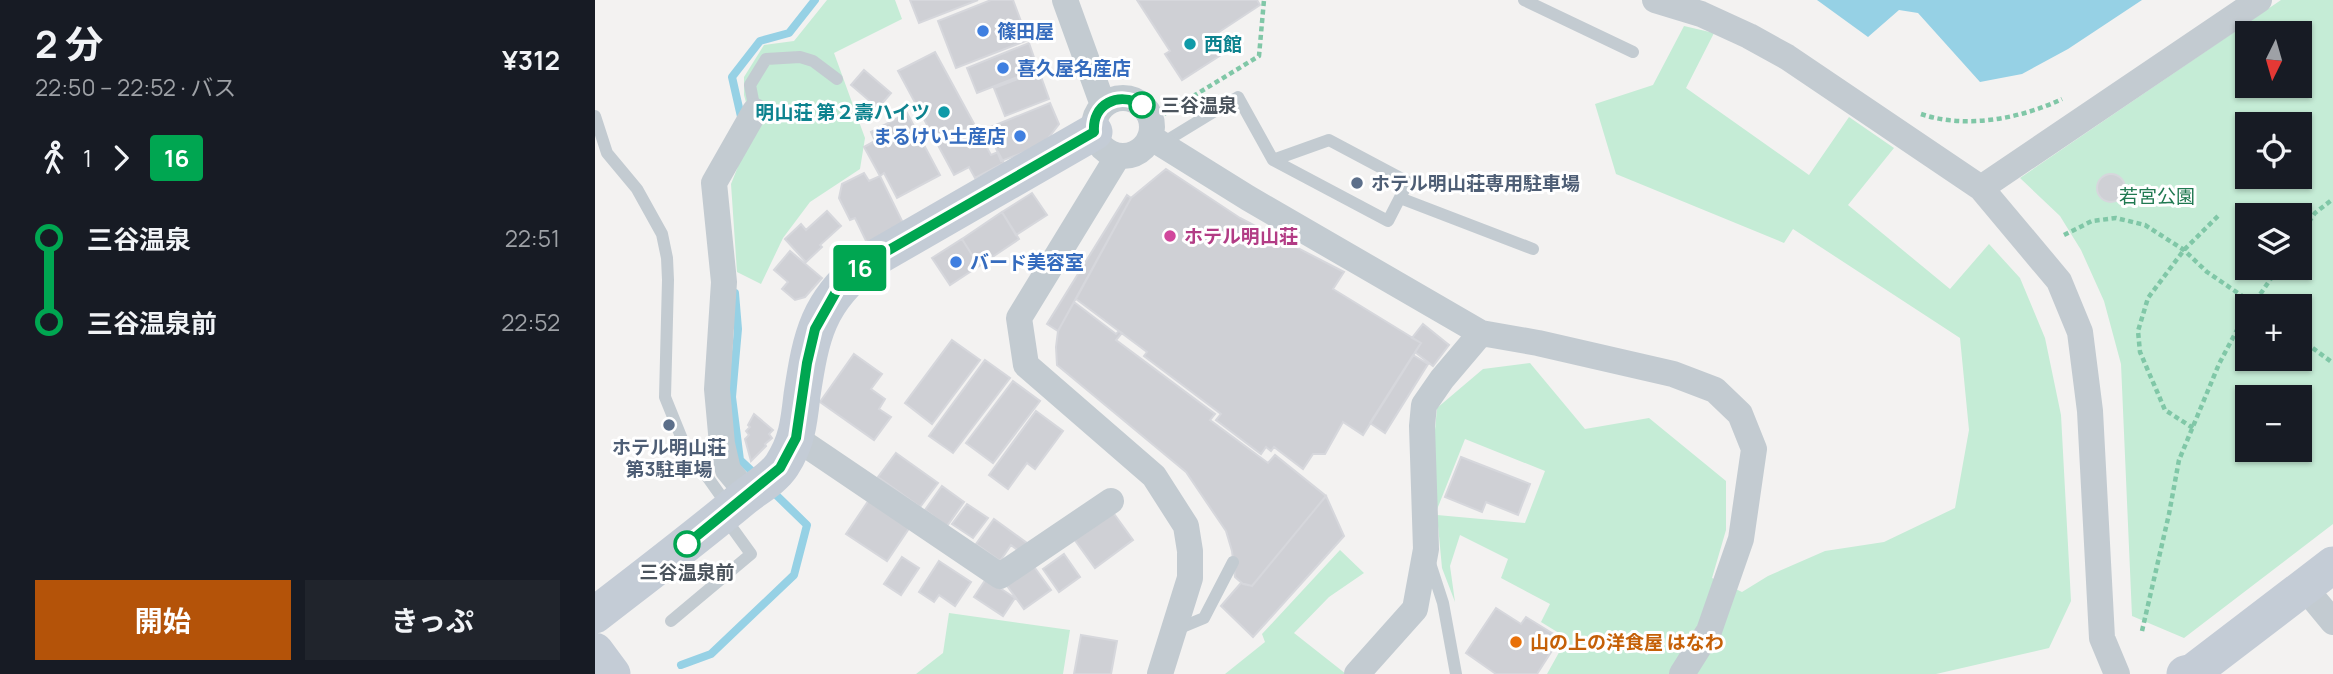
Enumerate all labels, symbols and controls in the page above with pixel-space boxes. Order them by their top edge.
text: 2 分 [35,17,103,69]
place label: 篠田屋 [997,18,1054,44]
north arrow [2235,21,2312,98]
map controls [2235,21,2312,462]
marker: 篠田屋 [975,23,991,39]
place label: 西館 [1204,31,1242,57]
marker: 西館 [1182,36,1198,52]
text: ¥312 [502,42,560,78]
place label: 喜久屋名産店 [1017,55,1131,81]
marker: 喜久屋名産店 [995,60,1011,76]
text: 22:50 – 22:52 · バス [35,71,236,103]
marker: 三谷温泉 [1129,92,1155,118]
place label: 三谷温泉 [1161,92,1237,118]
place label: 明山荘 第２壽ハイツ [756,99,930,125]
marker: 明山荘 第２壽ハイツ [936,104,952,120]
button: locate [2235,112,2312,189]
place label: まるけい土産店 [873,123,1006,149]
marker: まるけい土産店 [1012,128,1028,144]
icon: walk [35,139,73,177]
icon: forward [102,139,140,177]
text: 16 [164,141,189,174]
text: 1 [83,142,92,174]
place label: ホテル明山荘専用駐車場 [1371,170,1580,196]
marker: ホテル明山荘専用駐車場 [1349,175,1365,191]
park label: 若宮公園 [2119,183,2195,209]
button: layers [2235,203,2312,280]
text: 三谷温泉 [87,221,191,257]
text: 22:51 [505,222,560,254]
place label: ホテル明山荘 [1184,223,1298,249]
marker: ホテル明山荘 [1162,228,1178,244]
line badge: 16 [828,245,891,291]
place label: バード美容室 [970,249,1084,275]
text: 16 [847,251,873,284]
marker: バード美容室 [948,254,964,270]
button: + [2235,294,2312,371]
text: 三谷温泉前 [87,305,217,341]
text: 22:52 [501,306,560,338]
button: − [2235,385,2312,462]
marker: ホテル明山荘 第3駐車場 [661,417,677,433]
place label: ホテル明山荘 第3駐車場 [612,434,726,482]
marker: 三谷温泉前 [674,531,700,557]
place label: 三谷温泉前 [639,559,735,585]
button: 開始 [35,580,291,660]
button: きっぷ [305,580,560,660]
place label: 山の上の洋食屋 はなわ [1530,629,1724,655]
marker: 山の上の洋食屋 はなわ [1508,634,1524,650]

